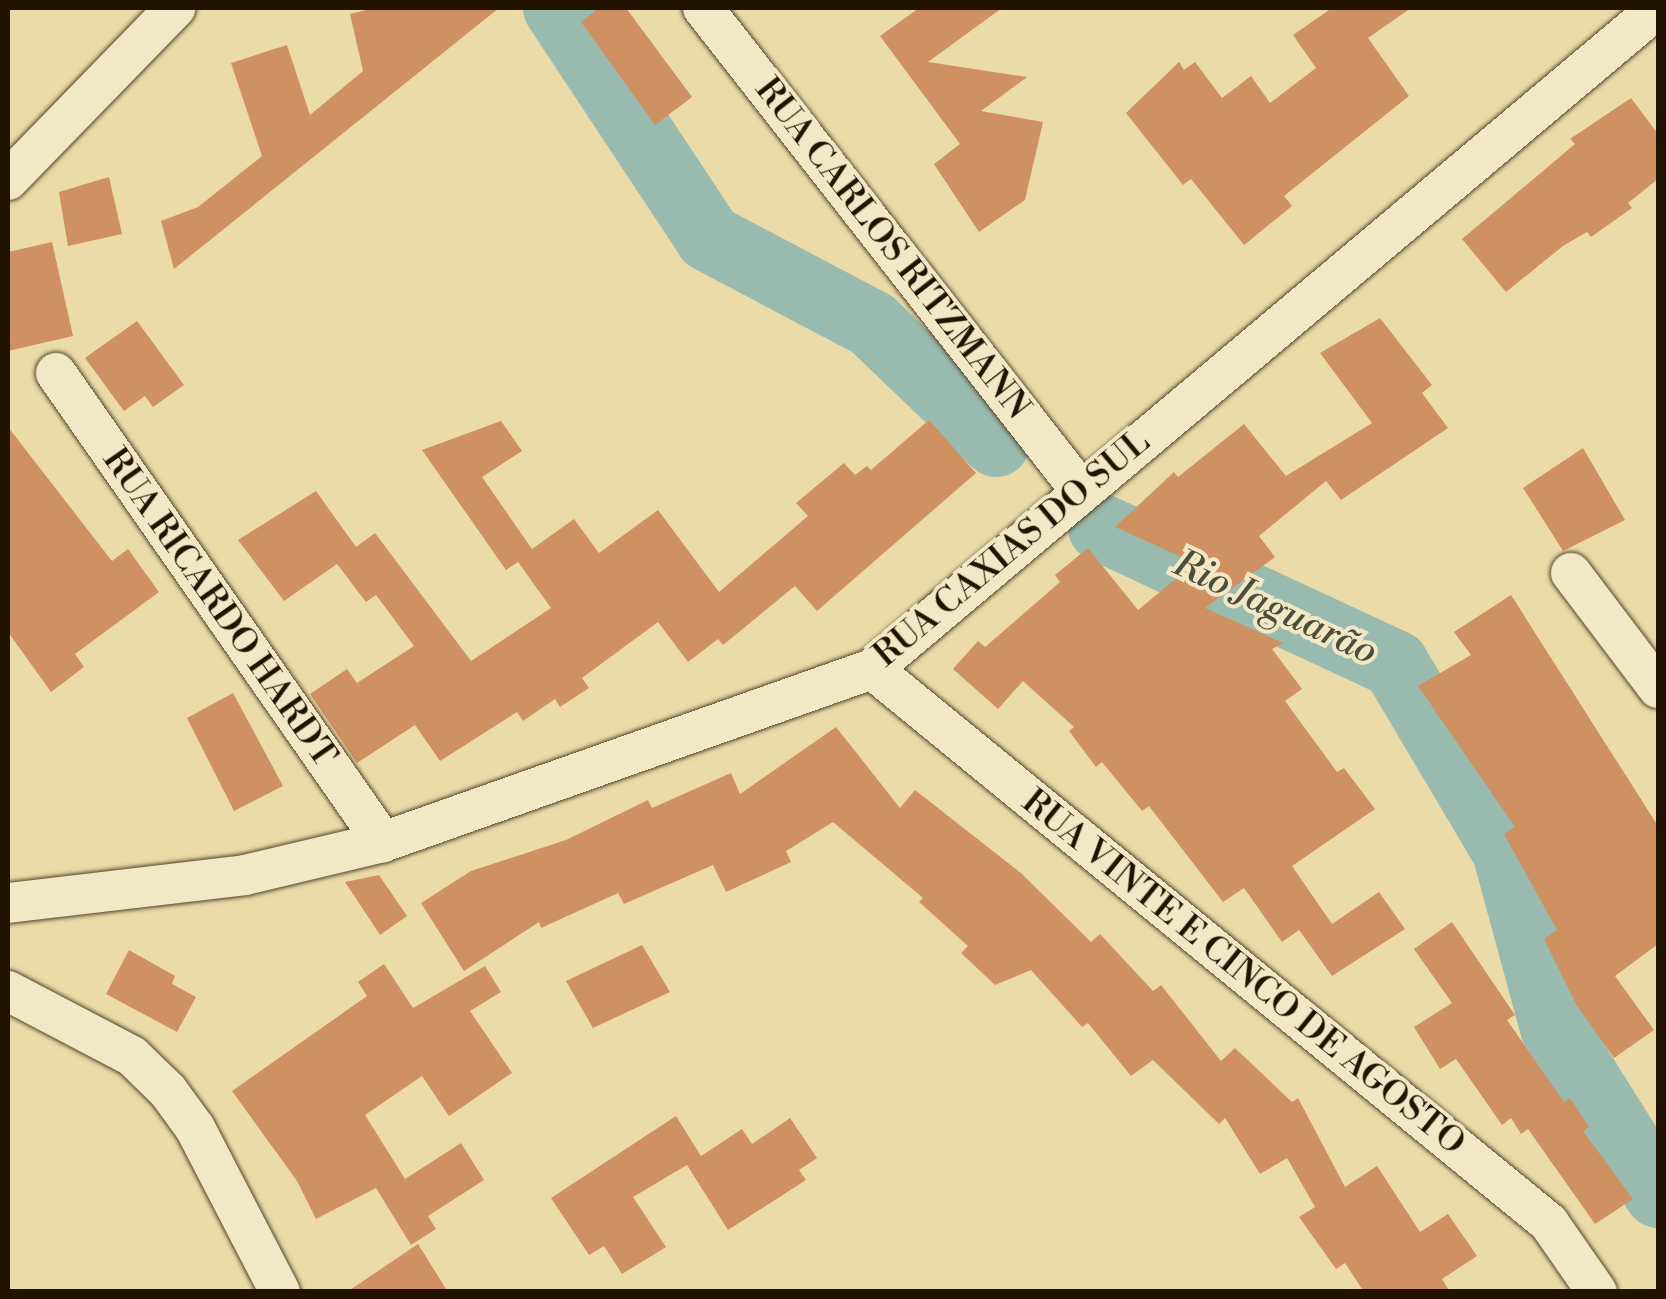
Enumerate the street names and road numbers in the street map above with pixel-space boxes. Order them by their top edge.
street label: RUA CARLOS RITZMANN [746,70,1038,428]
street label: RUA CAXIAS DO SUL [866,421,1158,677]
street label: RUA RICARDO HARDT [93,441,345,775]
street label: RUA VINTE E CINCO DE AGOSTO [1013,781,1473,1165]

